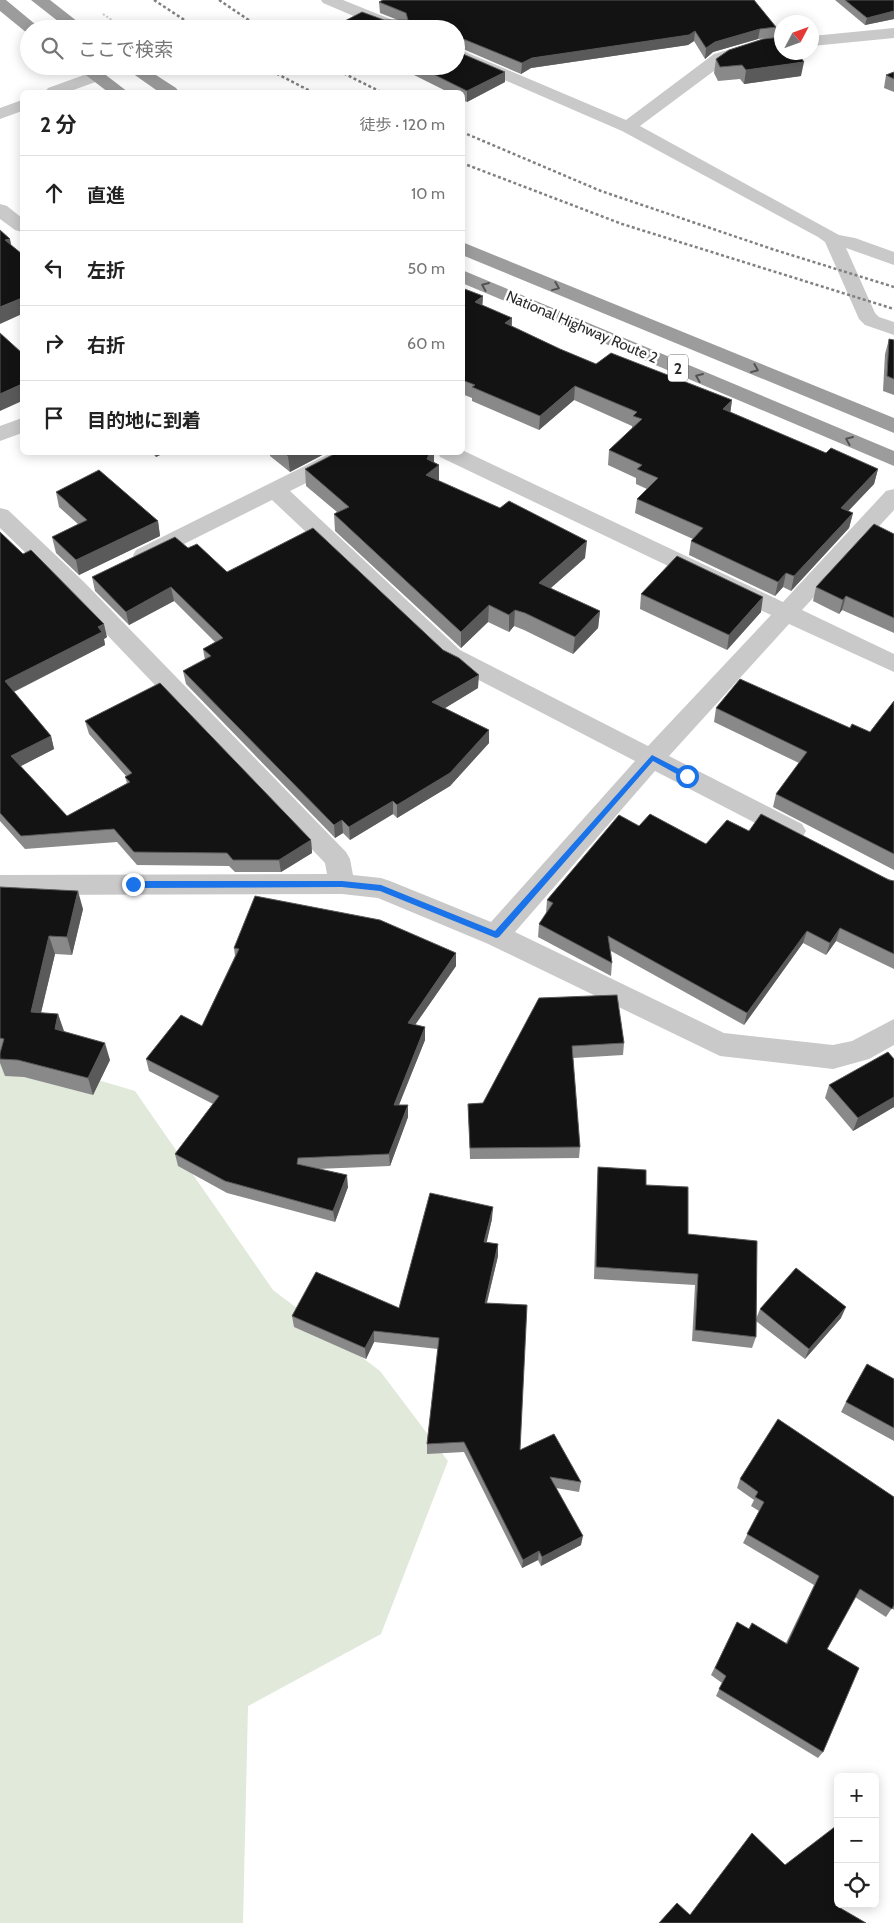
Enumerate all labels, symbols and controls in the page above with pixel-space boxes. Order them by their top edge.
north arrow [774,15,819,60]
search box [20,20,465,75]
icon: search [38,34,66,62]
text: ここで検索 [78,38,173,61]
text: 2 分 [40,112,77,137]
text: 徒歩 · 120 m [360,115,445,134]
icon: ahead [40,179,68,207]
text: 直進 [87,184,125,207]
text: 10 m [411,184,445,203]
icon: left [40,254,68,282]
text: 左折 [87,259,125,282]
text: 50 m [408,259,445,278]
one-way arrow [481,281,490,292]
one-way arrow [551,281,560,291]
street label: National Highway Route 2 [503,287,661,367]
icon: right [40,329,68,357]
text: 右折 [87,334,125,357]
text: 60 m [407,334,445,353]
road number: 2 [668,354,688,382]
one-way arrow [750,362,759,373]
one-way arrow [696,372,704,382]
icon: arrive [40,404,68,432]
text: 目的地に到着 [87,409,201,432]
one-way arrow [845,435,854,446]
route start [676,765,699,788]
route end [122,873,145,896]
map controls [834,1773,879,1908]
button: + [834,1773,879,1818]
button: − [834,1818,879,1863]
button: locate [834,1863,879,1908]

